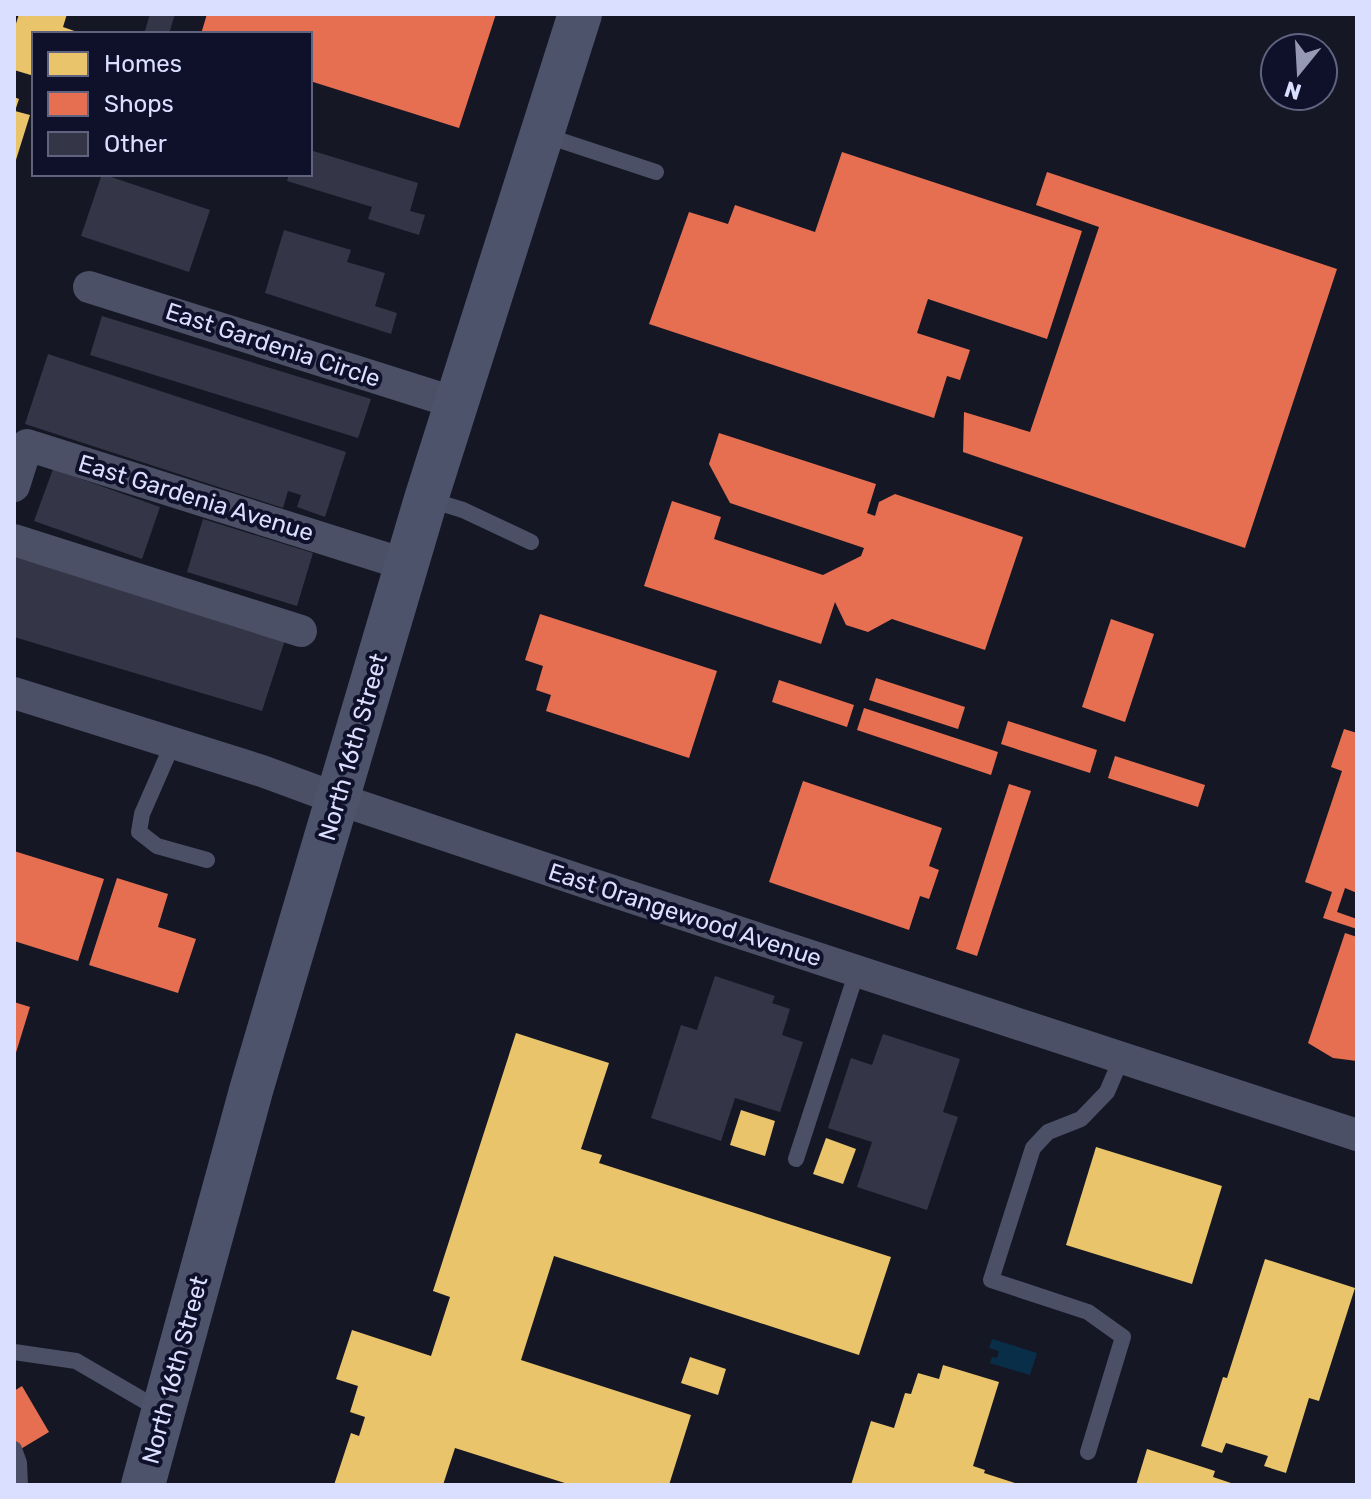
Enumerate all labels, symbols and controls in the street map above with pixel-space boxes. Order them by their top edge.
legend [32,32,312,176]
north arrow [1259,32,1339,112]
text: Homes [104,50,182,78]
text: N [1281,75,1305,106]
text: Shops [104,90,174,118]
text: Other [104,130,167,158]
street label: East Gardenia Circle [162,297,384,393]
street label: East Gardenia Avenue [75,449,317,547]
street label: North 16th Street [313,650,393,844]
street label: East Orangewood Avenue [545,858,825,972]
street label: North 16th Street [136,1273,214,1467]

